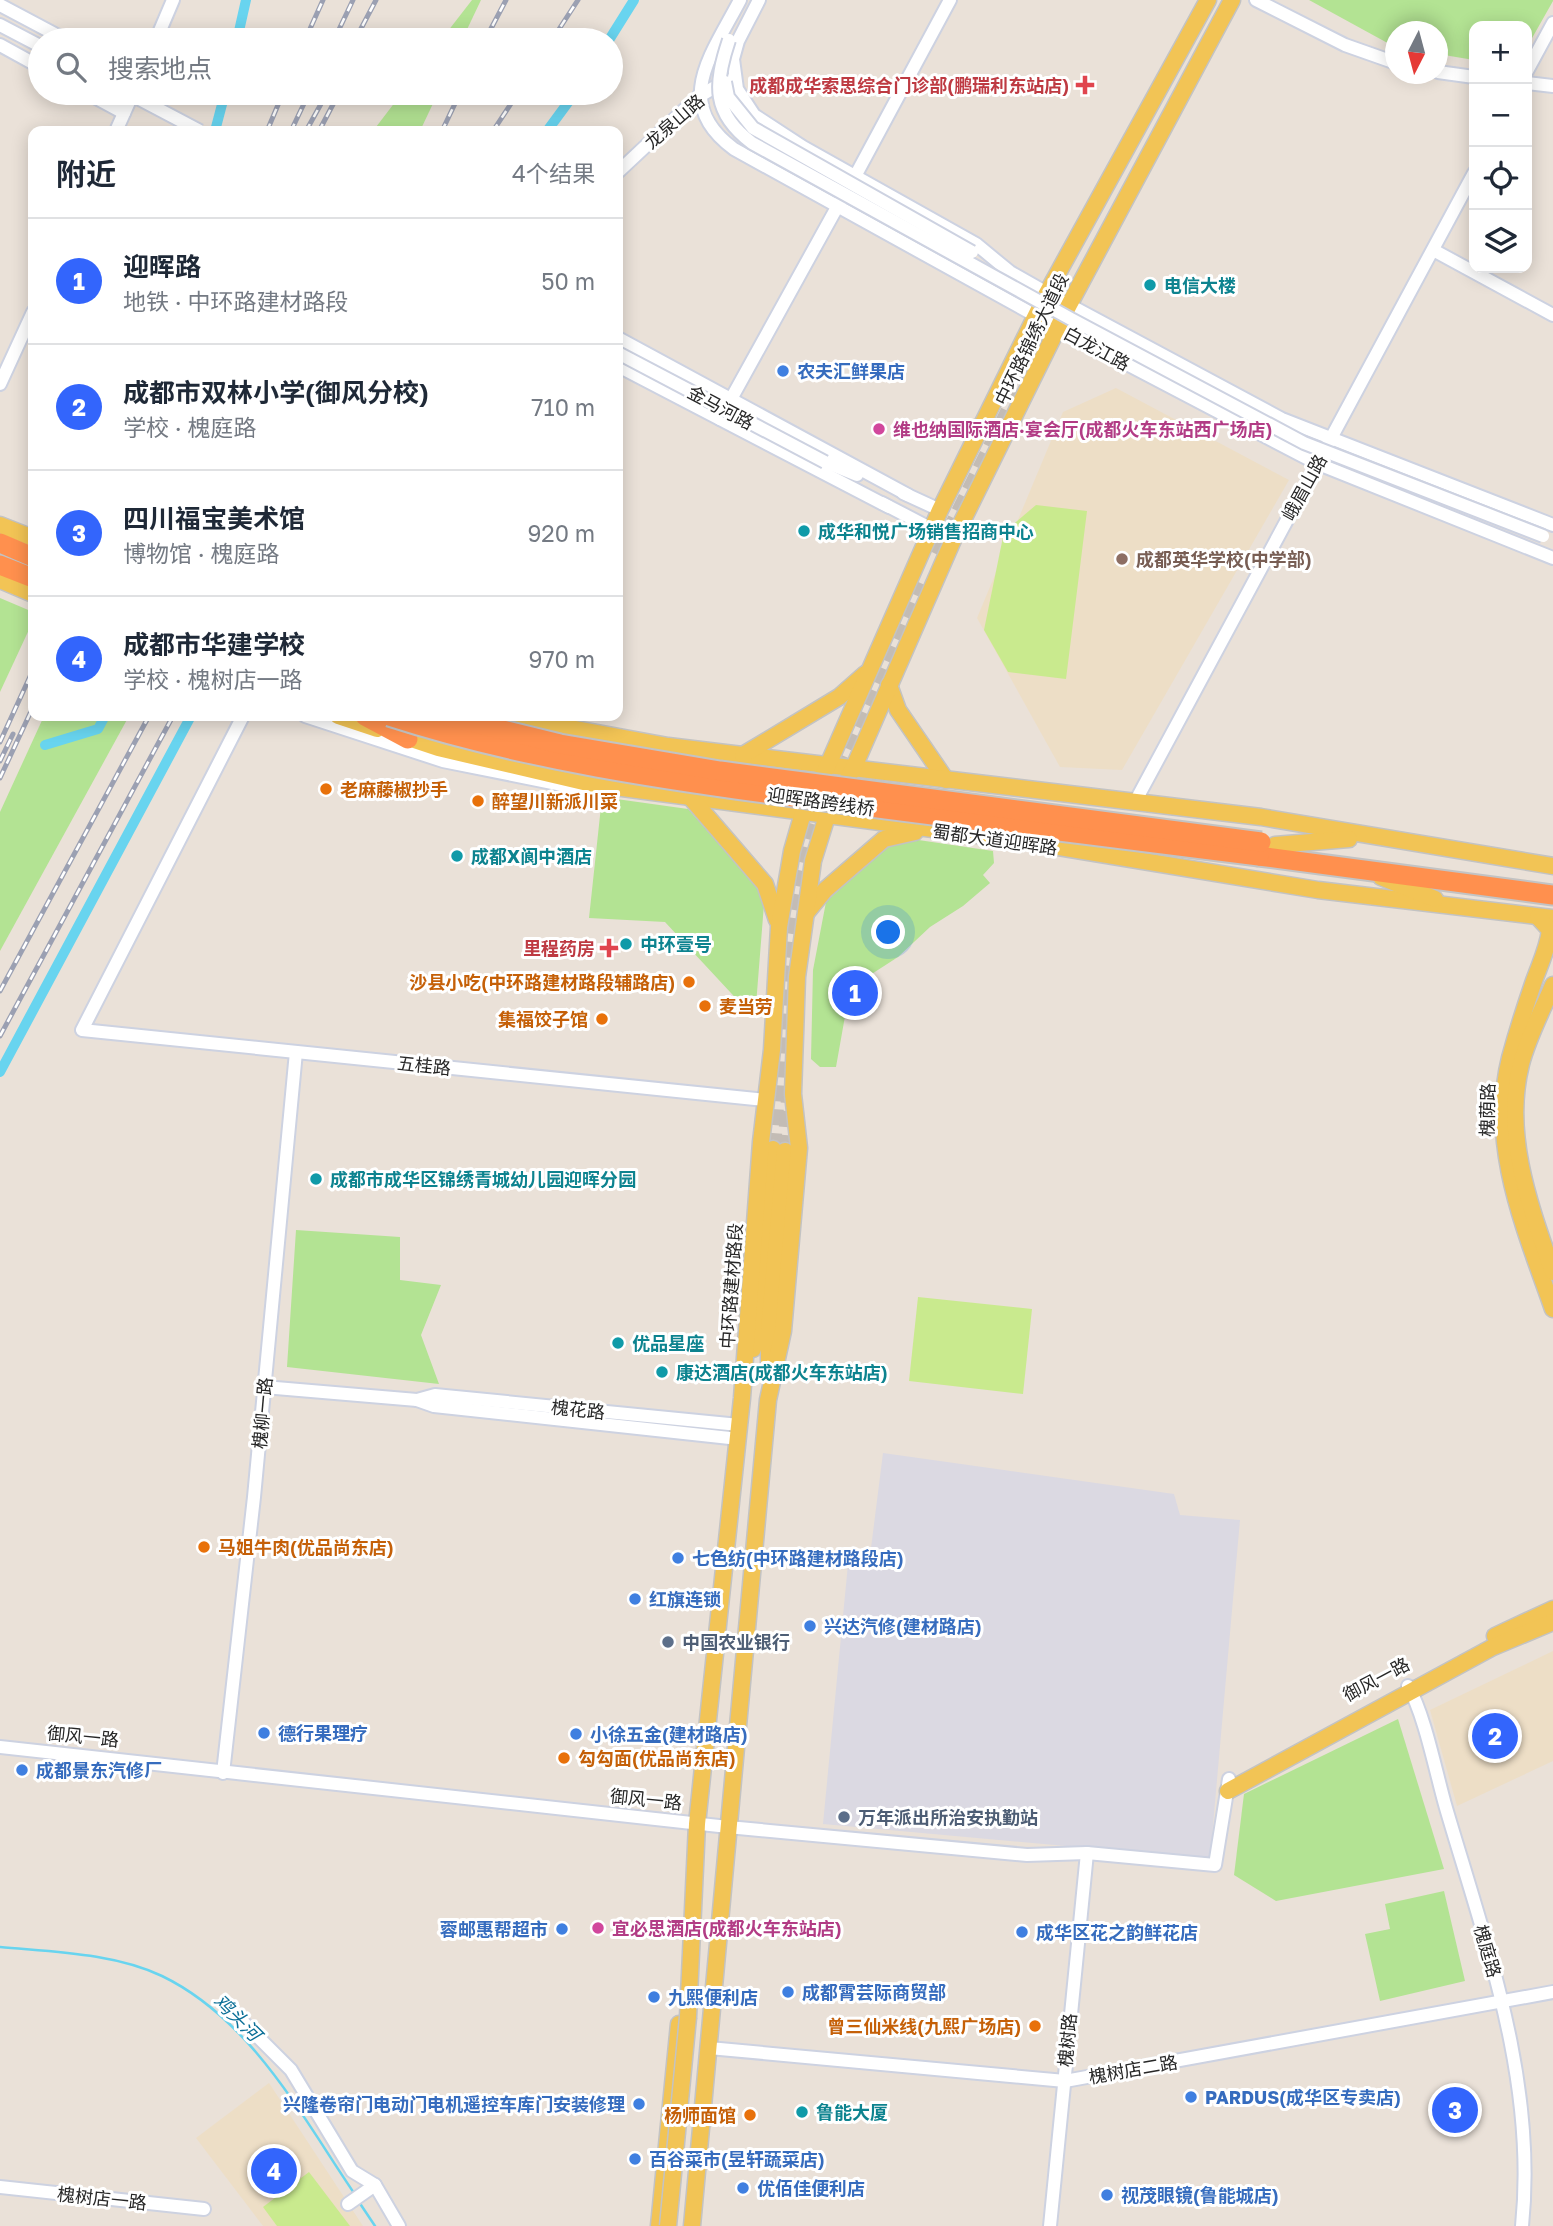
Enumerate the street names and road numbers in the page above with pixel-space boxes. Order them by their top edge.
street label: 龙泉山路 [640,89,708,153]
street label: 中环路锦绣大道段 [990,269,1072,409]
street label: 白龙江路 [1060,321,1134,375]
street label: 金马河路 [684,380,758,434]
street label: 峨眉山路 [1277,450,1331,524]
street label: 迎晖路跨线桥 [766,783,876,819]
street label: 蜀都大道迎晖路 [931,819,1059,859]
street label: 五桂路 [396,1051,452,1079]
street label: 槐荫路 [1476,1083,1498,1137]
street label: 中环路建材路段 [716,1222,746,1350]
street label: 槐柳一路 [248,1376,276,1450]
street label: 槐花路 [550,1395,606,1423]
street label: 御风一路 [1339,1652,1413,1706]
street label: 御风一路 [46,1721,120,1751]
street label: 御风一路 [609,1784,683,1814]
street label: 槐庭路 [1470,1922,1506,1980]
street label: 槐树路 [1054,2012,1080,2068]
street label: 槐树店二路 [1087,2050,1179,2088]
street label: 槐树店一路 [56,2182,148,2214]

